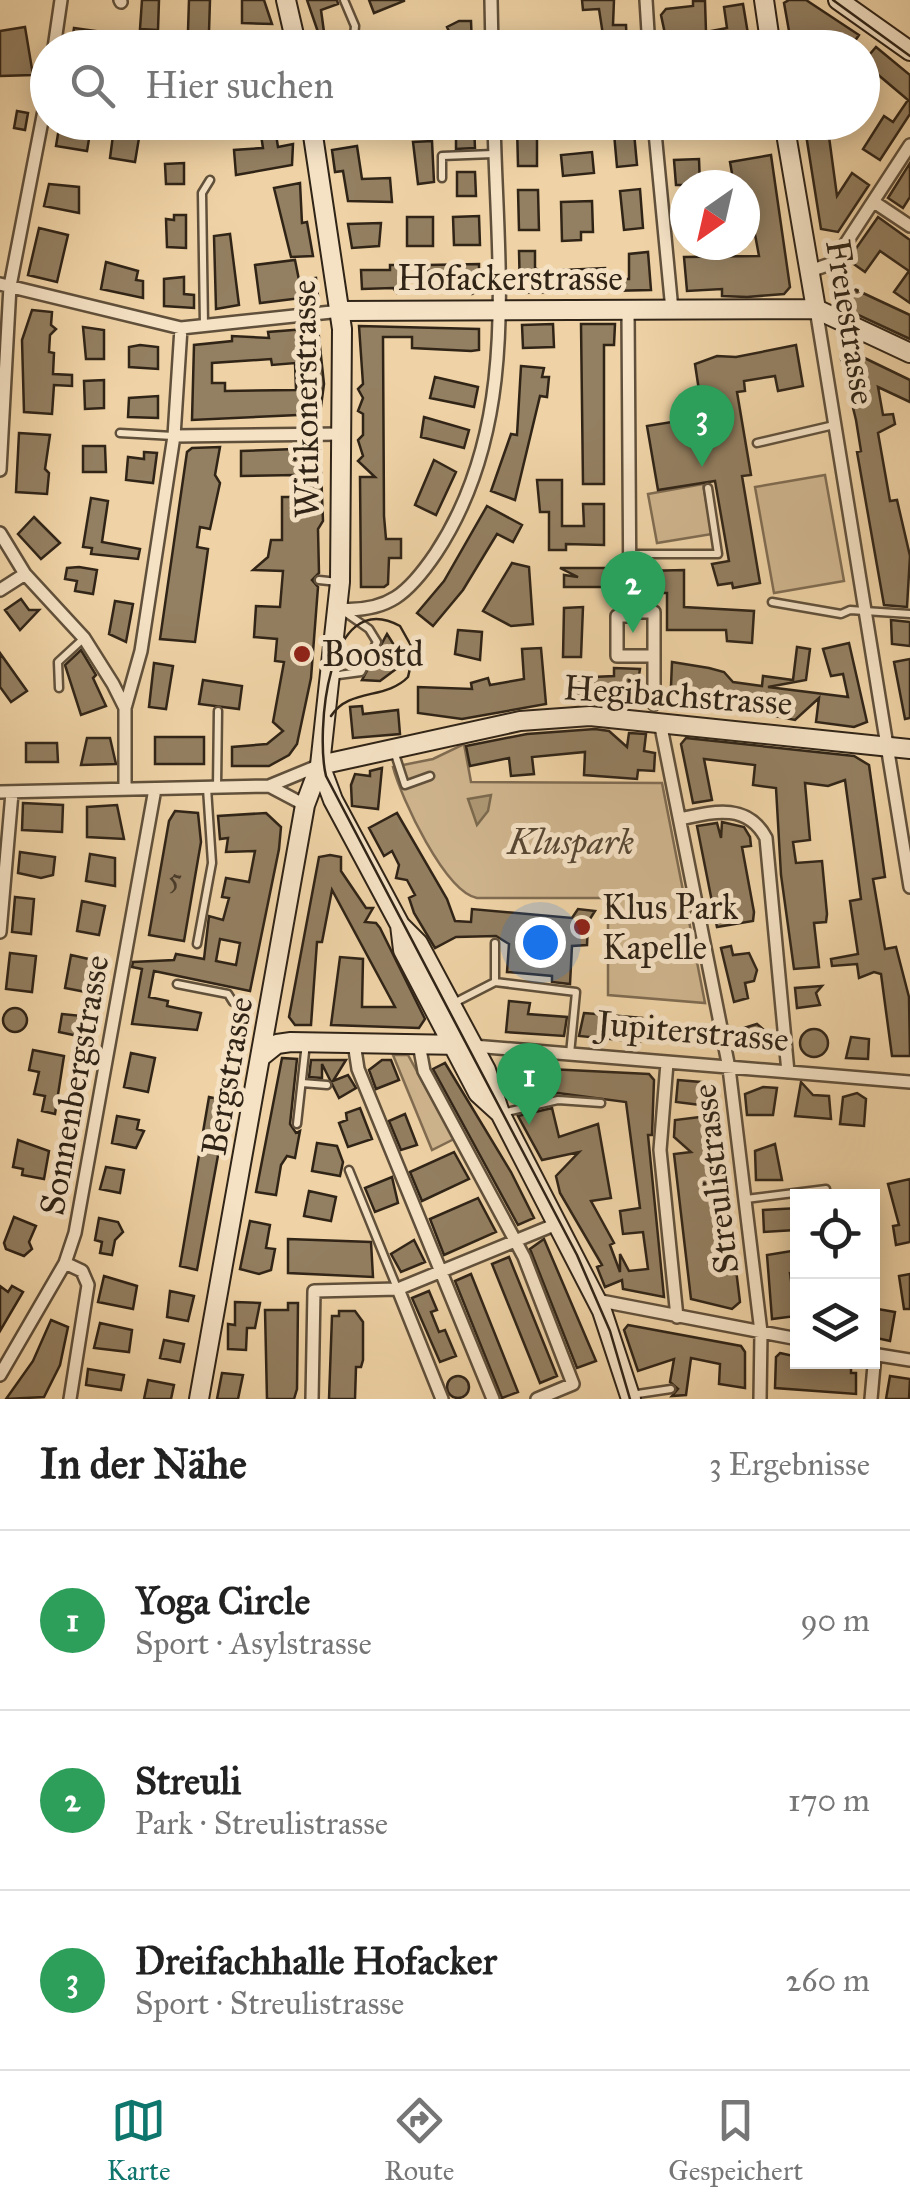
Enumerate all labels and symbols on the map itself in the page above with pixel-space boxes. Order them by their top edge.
north arrow [670,170,760,260]
street label: Freiestrasse [816,236,885,408]
street label: Hofackerstrasse [397,257,623,300]
street label: Witikonerstrasse [282,279,329,518]
pin: 3 [670,384,734,467]
pin: 2 [600,550,666,633]
place label: Boostd [322,633,424,676]
marker: Boostd [291,643,313,665]
street label: Hegibachstrasse [562,666,794,725]
park label: Kluspark [506,821,635,864]
house number: 5 [168,860,182,896]
place label: Klus Park Kapelle [602,886,739,969]
marker: Klus Park Kapelle [571,916,593,938]
your location [515,917,566,968]
street label: Sonnenbergstrasse [30,952,119,1219]
street label: Bergstrasse [192,993,263,1159]
street label: Jupiterstrasse [591,1001,791,1061]
pin: 1 [496,1042,562,1125]
street label: Streulistrasse [683,1082,748,1276]

